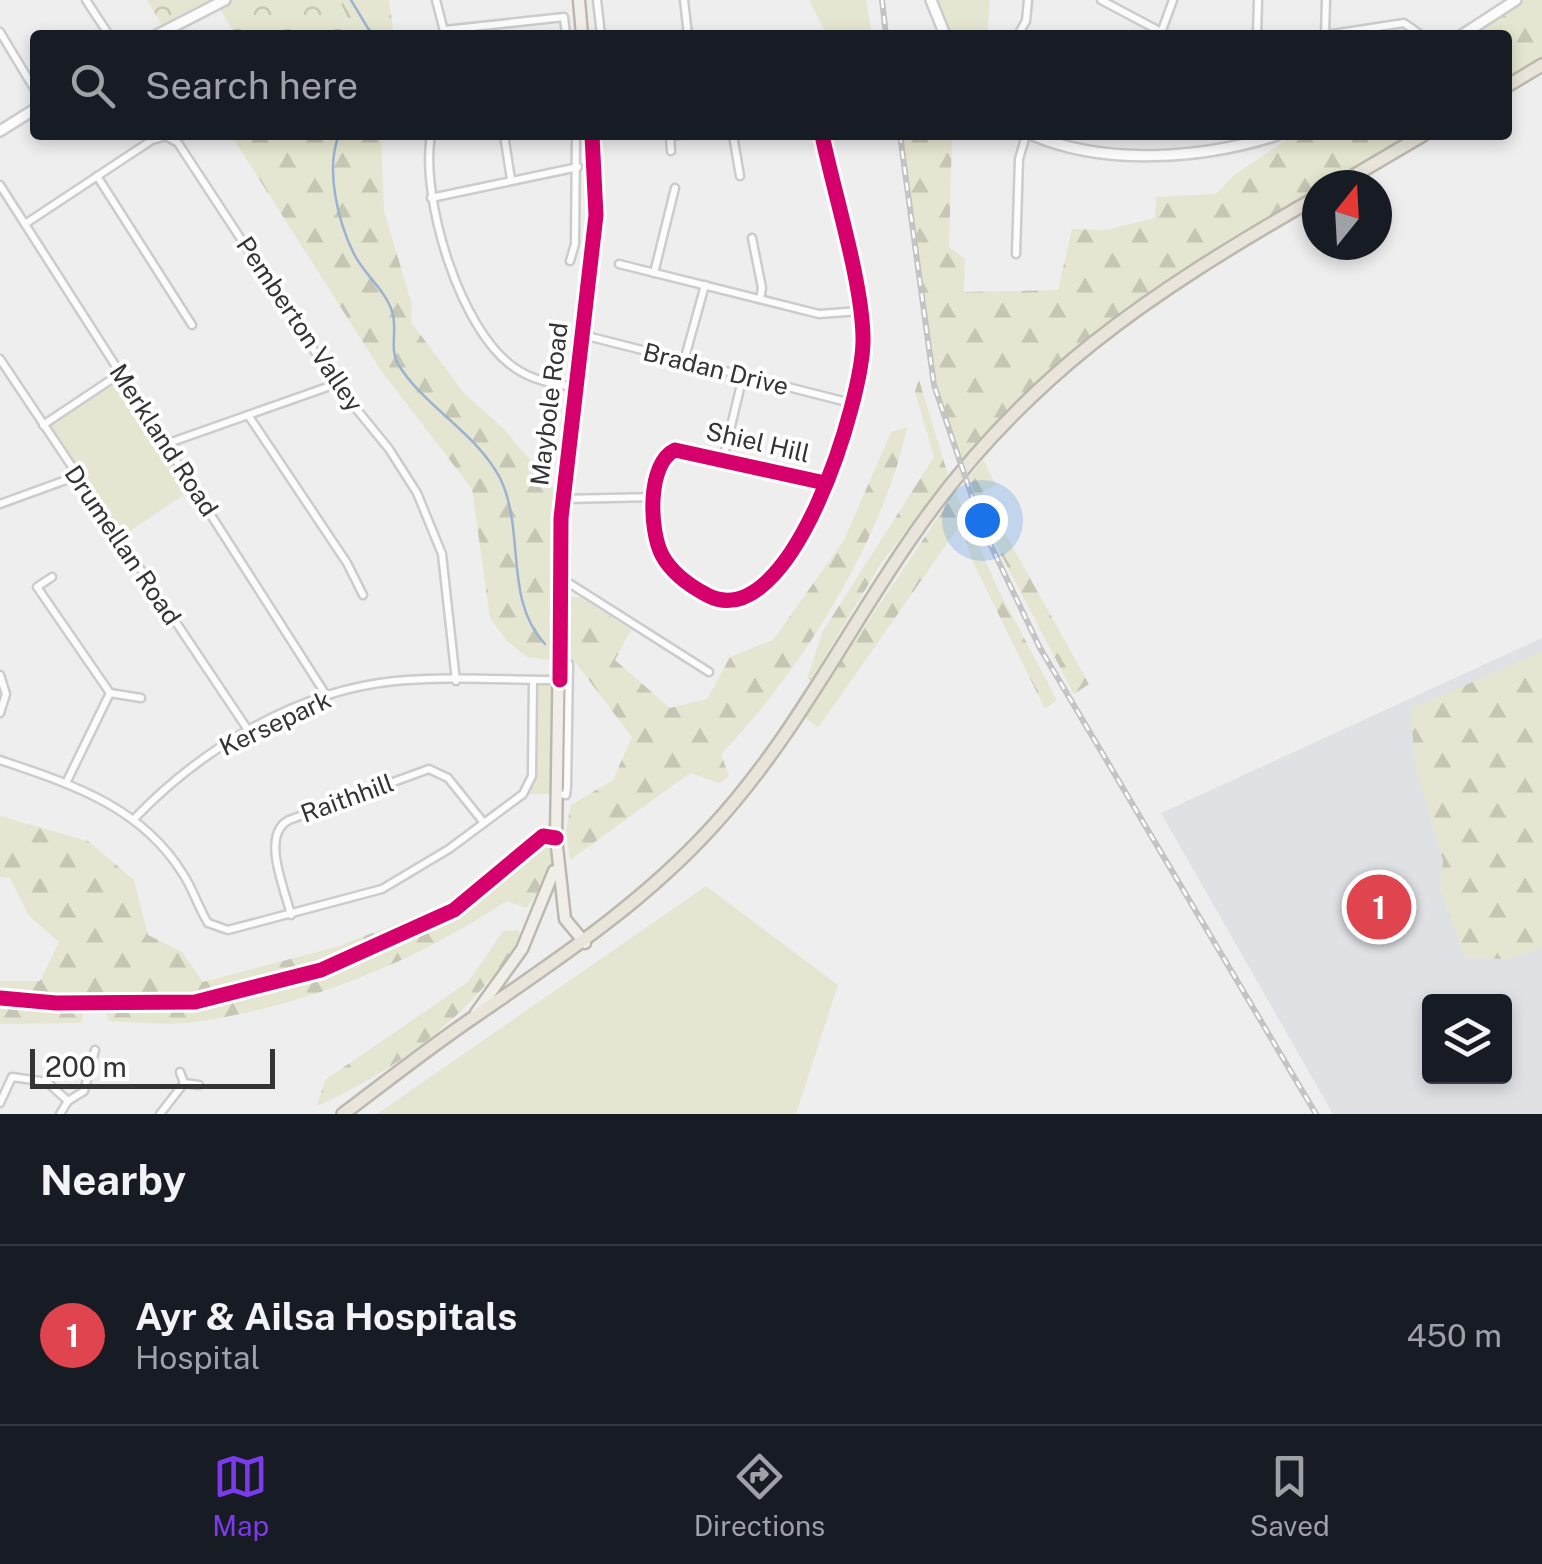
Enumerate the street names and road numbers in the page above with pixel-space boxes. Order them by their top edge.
street label: Pemberton Valley [230,231,370,417]
street label: Maybole Road [524,321,574,487]
street label: Bradan Drive [640,336,792,402]
street label: Merkland Road [104,358,224,522]
street label: Shiel Hill [703,416,813,468]
street label: Drumellan Road [59,460,187,630]
street label: Kersepark [215,684,335,762]
street label: Raithhill [297,767,397,829]

